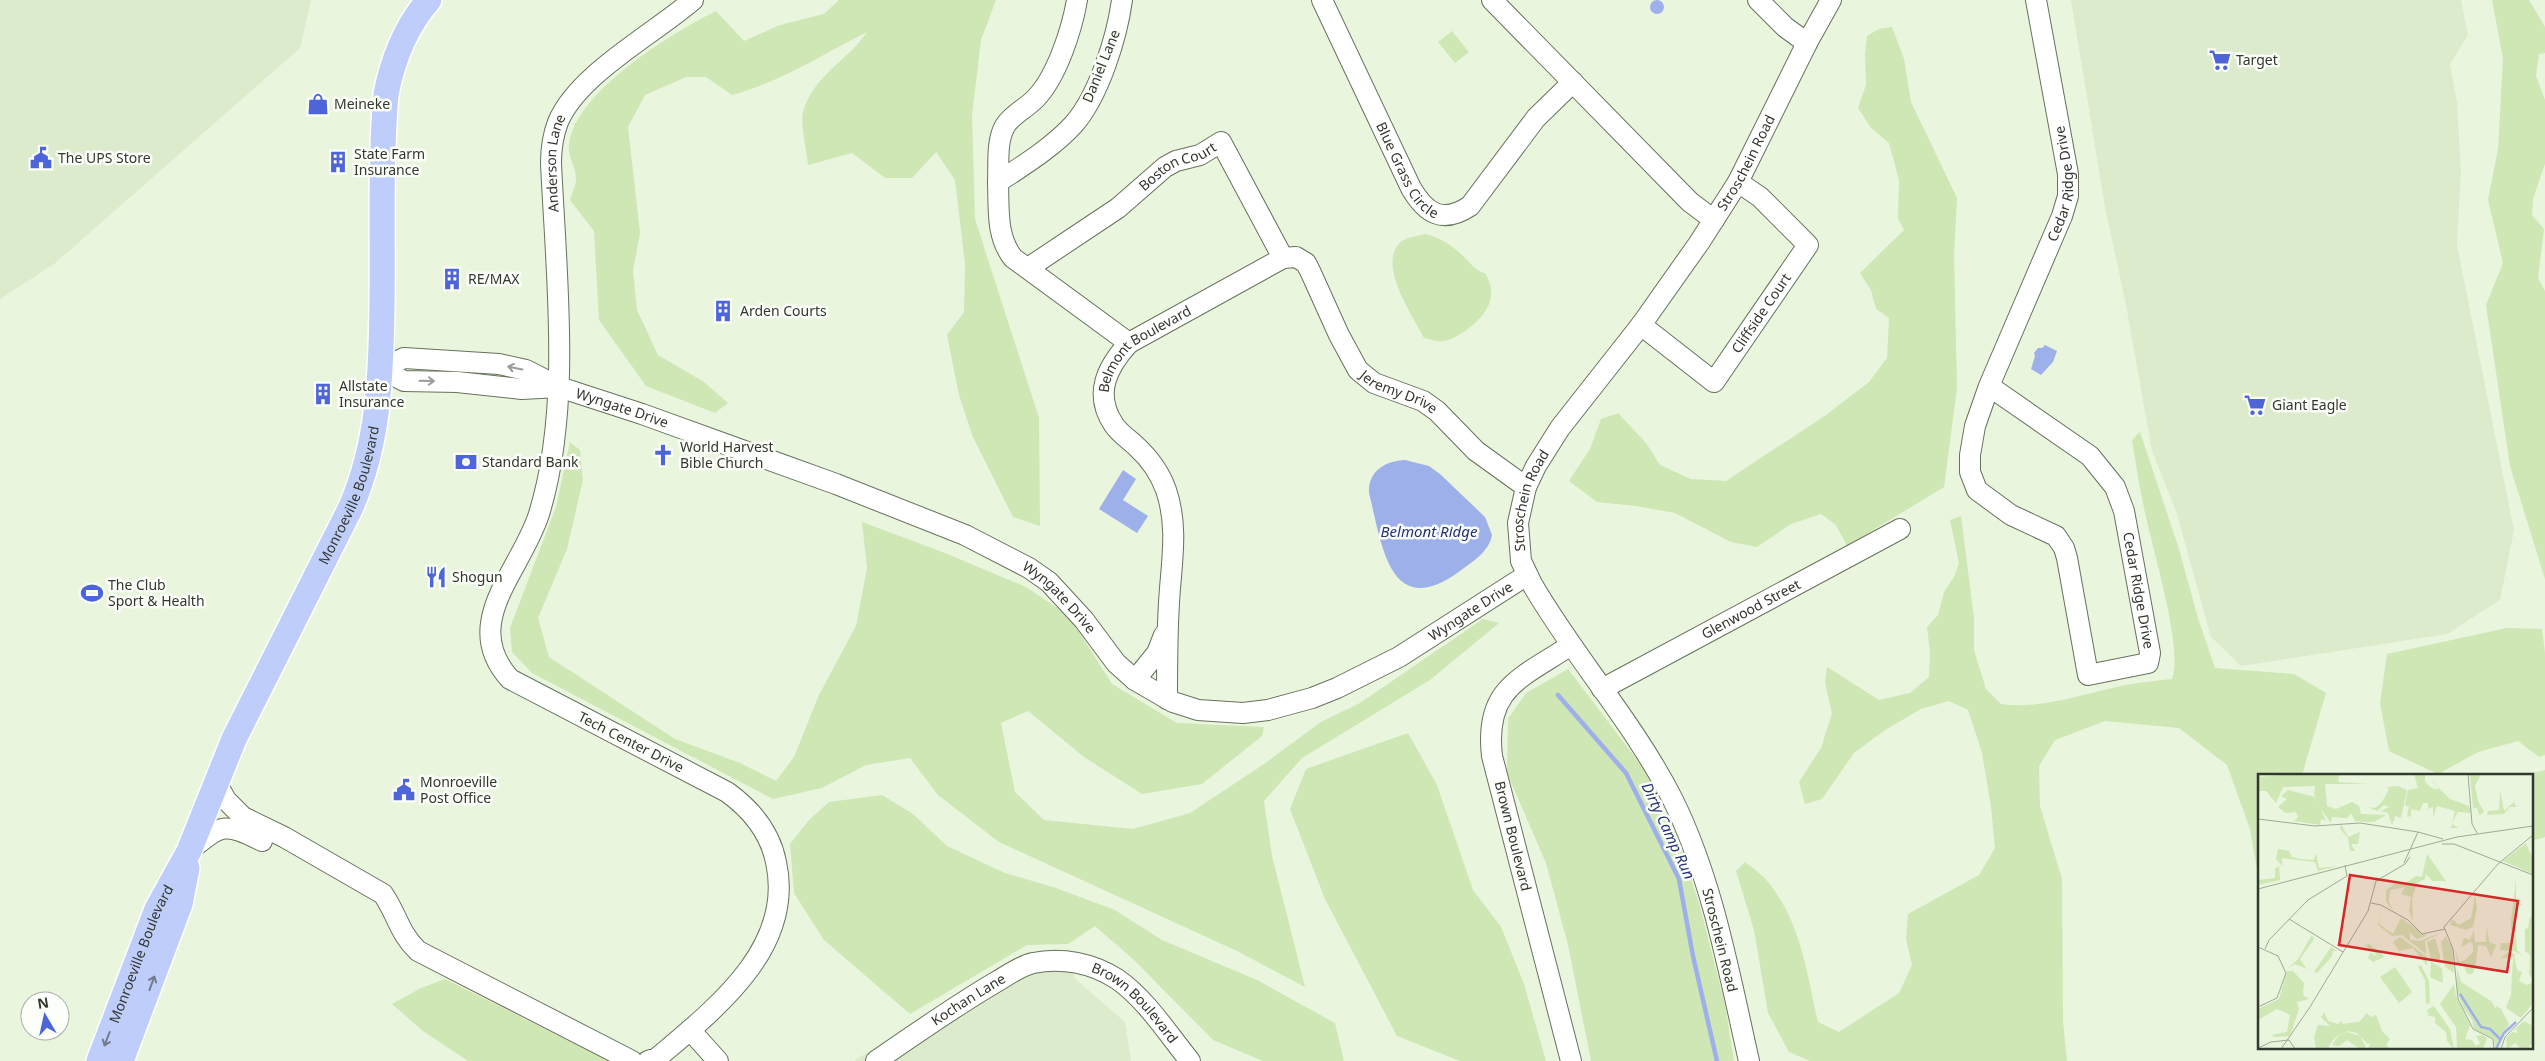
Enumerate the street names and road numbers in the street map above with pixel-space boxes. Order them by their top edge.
street label: Daniel Lane [1077,26,1124,105]
street label: Anderson Lane [541,110,569,213]
street label: Stroschein Road [1712,111,1779,214]
street label: Blue Grass Circle [1372,119,1442,222]
street label: Cedar Ridge Drive [2042,125,2078,244]
street label: Boston Court [1134,137,1220,195]
street label: Cliffside Court [1727,269,1795,357]
street label: Belmont Boulevard [1094,301,1194,394]
street label: Jeremy Drive [1355,364,1442,418]
street label: Wyngate Drive [574,383,671,432]
street label: Monroeville Boulevard [314,424,383,568]
street label: Stroschein Road [1508,446,1553,552]
street label: Cedar Ridge Drive [2119,530,2159,650]
street label: Wyngate Drive [1019,556,1101,637]
street label: Glenwood Street [1698,574,1804,643]
street label: Wyngate Drive [1424,577,1516,645]
street label: Tech Center Drive [575,707,687,776]
street label: Brown Boulevard [1491,779,1536,893]
street label: Monroeville Boulevard [104,881,178,1026]
street label: Stroschein Road [1698,886,1743,994]
street label: Brown Boulevard [1089,958,1183,1047]
street label: Kochan Lane [927,969,1009,1030]

